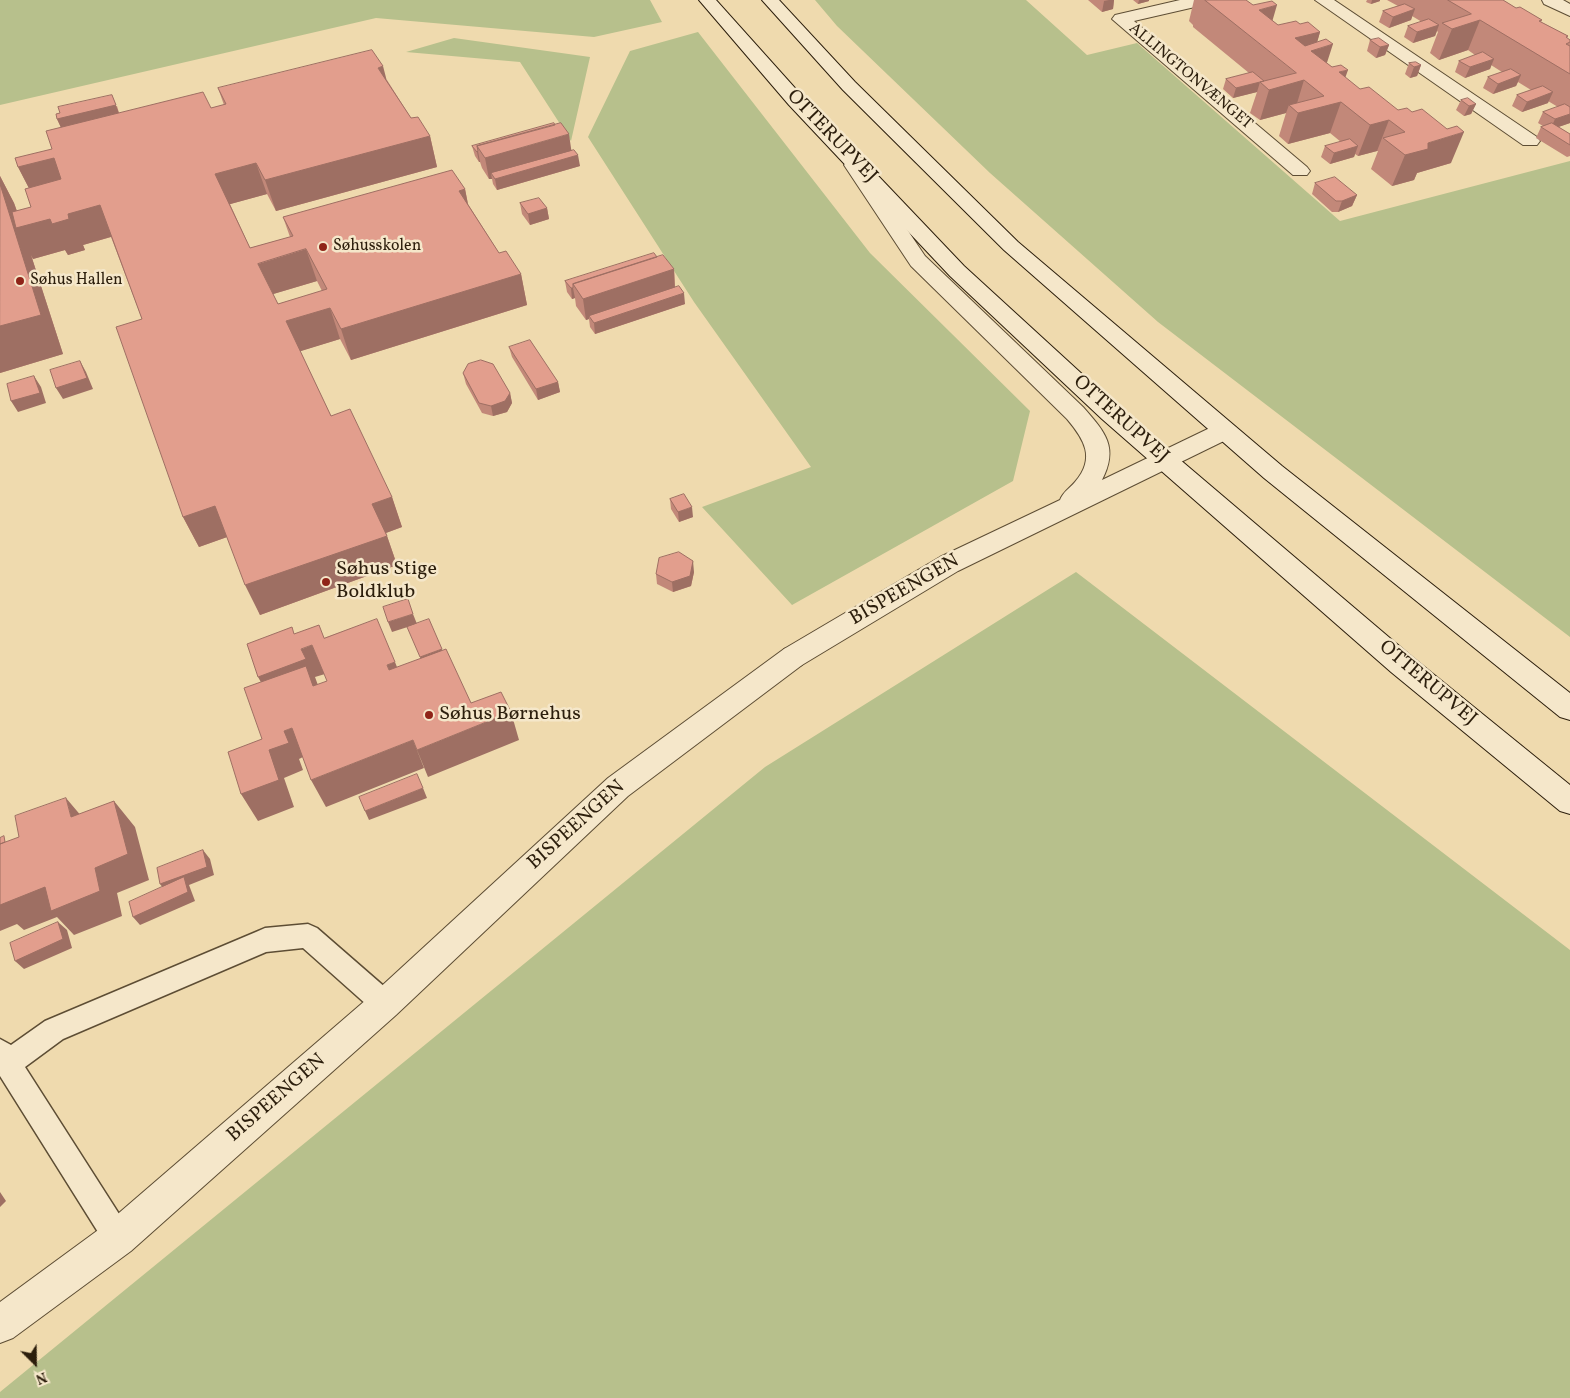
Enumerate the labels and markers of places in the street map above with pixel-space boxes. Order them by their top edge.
place label: Søhusskolen [333,237,421,257]
marker: Søhusskolen [317,241,329,253]
place label: Søhus Hallen [30,271,123,291]
marker: Søhus Hallen [14,275,26,287]
place label: Søhus Stige Boldklub [336,558,437,605]
marker: Søhus Stige Boldklub [320,576,332,588]
place label: Søhus Børnehus [439,703,581,727]
marker: Søhus Børnehus [423,709,435,721]

